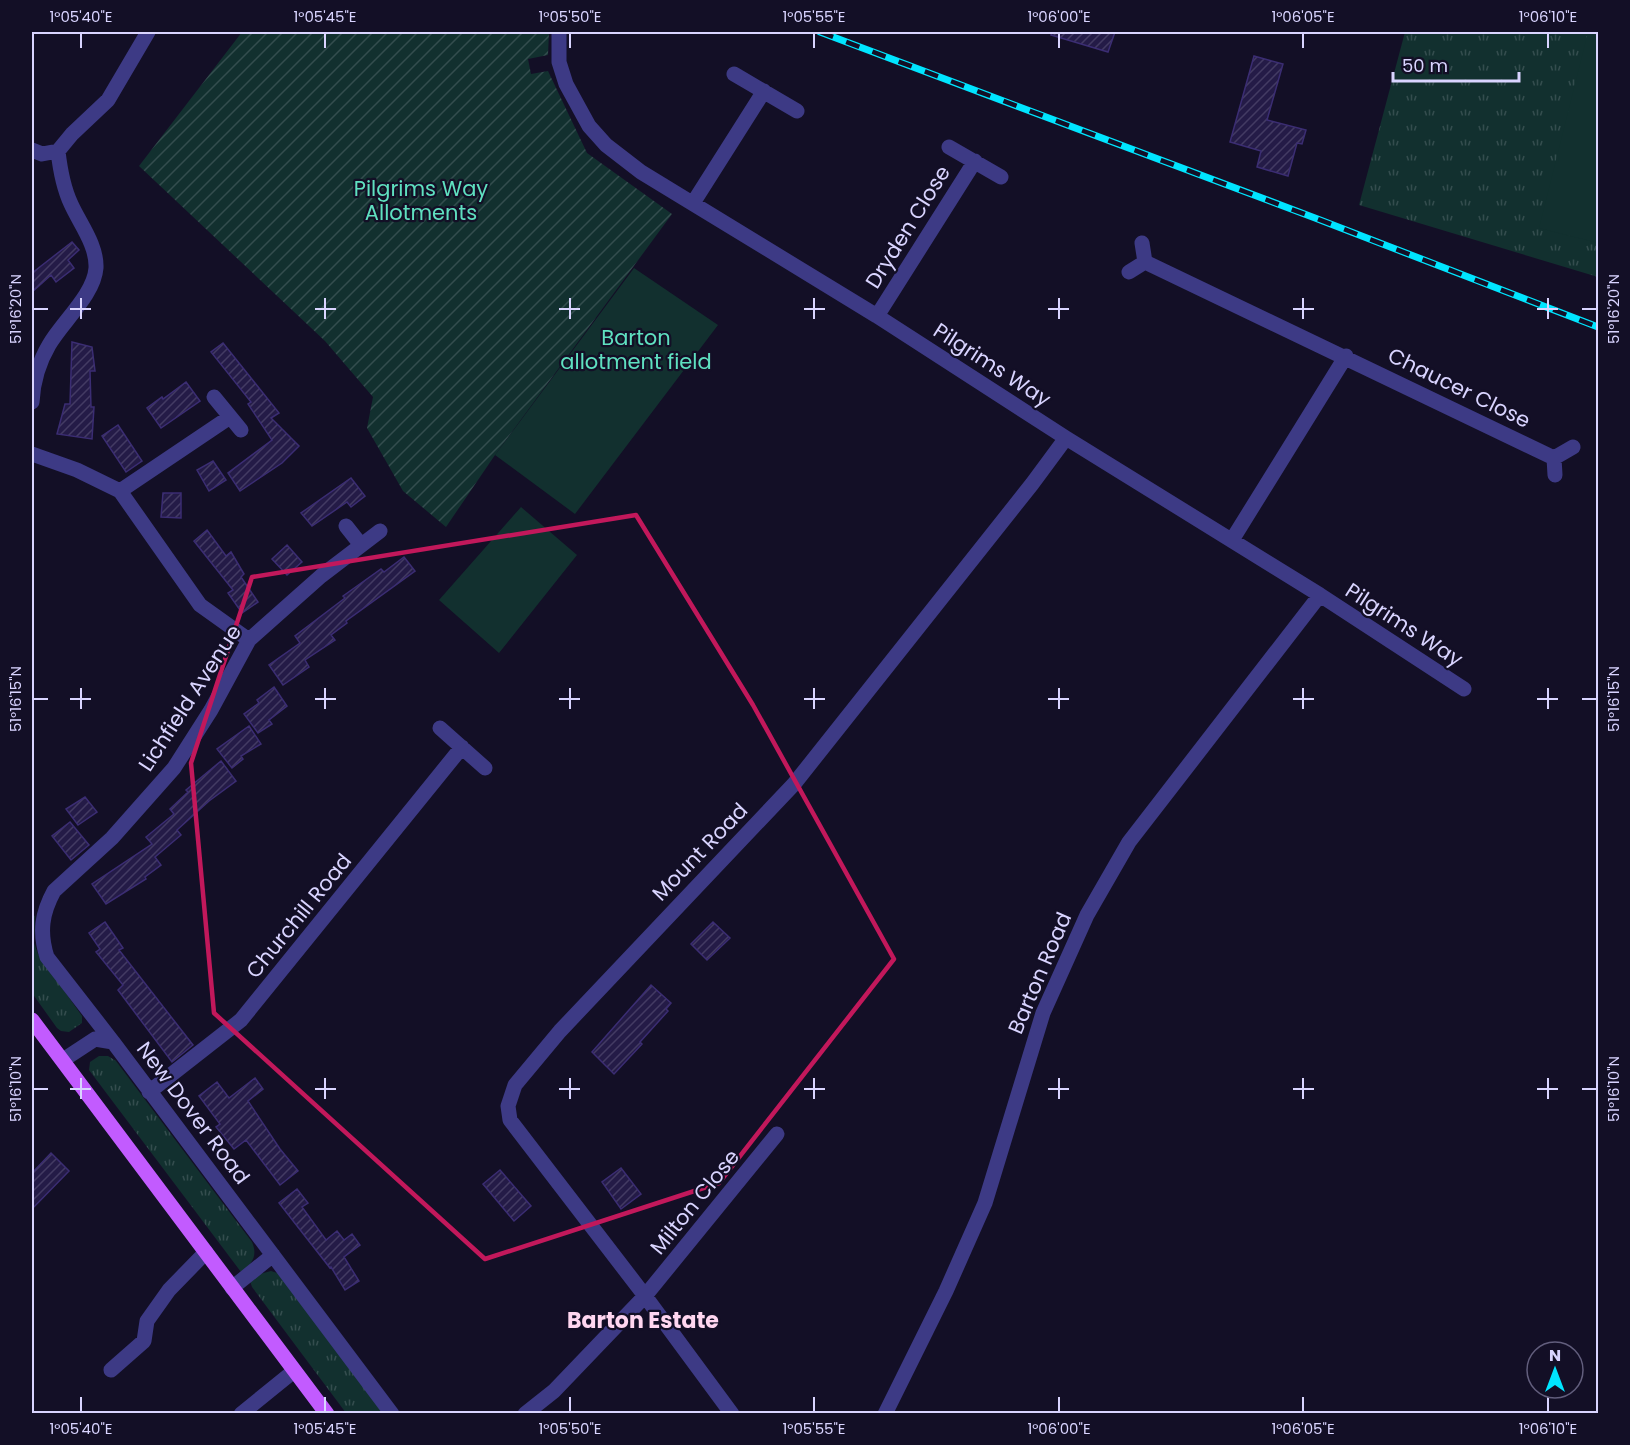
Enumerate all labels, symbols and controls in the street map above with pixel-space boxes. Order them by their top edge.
text: 1°05'40"E [49,6,113,27]
text: 1°05'45"E [293,6,357,27]
text: 1°05'50"E [538,6,602,27]
text: 1°05'55"E [782,6,846,27]
text: 1°06'00"E [1027,6,1091,27]
text: 1°06'05"E [1271,6,1335,27]
text: 1°06'10"E [1519,6,1577,27]
scale bar [1393,45,1519,83]
text: 50 m [1402,53,1448,78]
street label: Dryden Close [858,160,957,294]
park label: Pilgrims Way Allotments [354,174,488,227]
text: 51°16'20"N [5,274,26,344]
text: 51°16'20"N [1603,274,1624,344]
street label: Pilgrims Way [928,316,1057,413]
park label: Barton allotment field [560,323,712,376]
street label: Chaucer Close [1383,340,1535,435]
street label: Pilgrims Way [1340,576,1469,673]
street label: Lichfield Avenue [131,619,248,777]
text: 51°16'15"N [5,666,26,732]
text: 51°16'15"N [1603,666,1624,732]
street label: Mount Road [645,796,754,907]
street label: Churchill Road [239,847,358,984]
street label: Barton Road [1001,907,1078,1038]
street label: New Dover Road [130,1035,257,1190]
text: 51°16'10"N [5,1056,26,1122]
text: 51°16'10"N [1603,1056,1624,1122]
street label: Milton Close [643,1143,746,1260]
district label: Barton Estate [567,1305,719,1336]
north arrow [1525,1340,1585,1400]
text: N [1549,1344,1561,1367]
text: 1°05'40"E [49,1418,113,1439]
text: 1°05'45"E [293,1418,357,1439]
text: 1°05'50"E [538,1418,602,1439]
text: 1°05'55"E [782,1418,846,1439]
text: 1°06'00"E [1027,1418,1091,1439]
text: 1°06'05"E [1271,1418,1335,1439]
text: 1°06'10"E [1519,1418,1577,1439]

